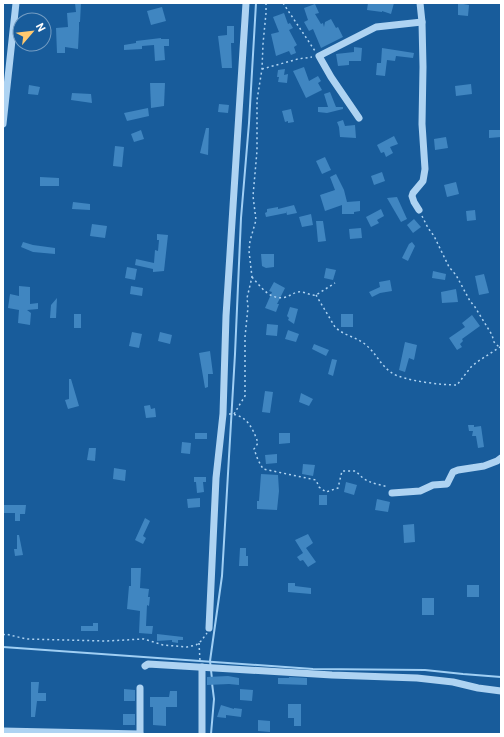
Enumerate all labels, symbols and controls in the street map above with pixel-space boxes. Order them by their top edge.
north arrow [12,12,52,52]
text: N [33,21,48,34]

